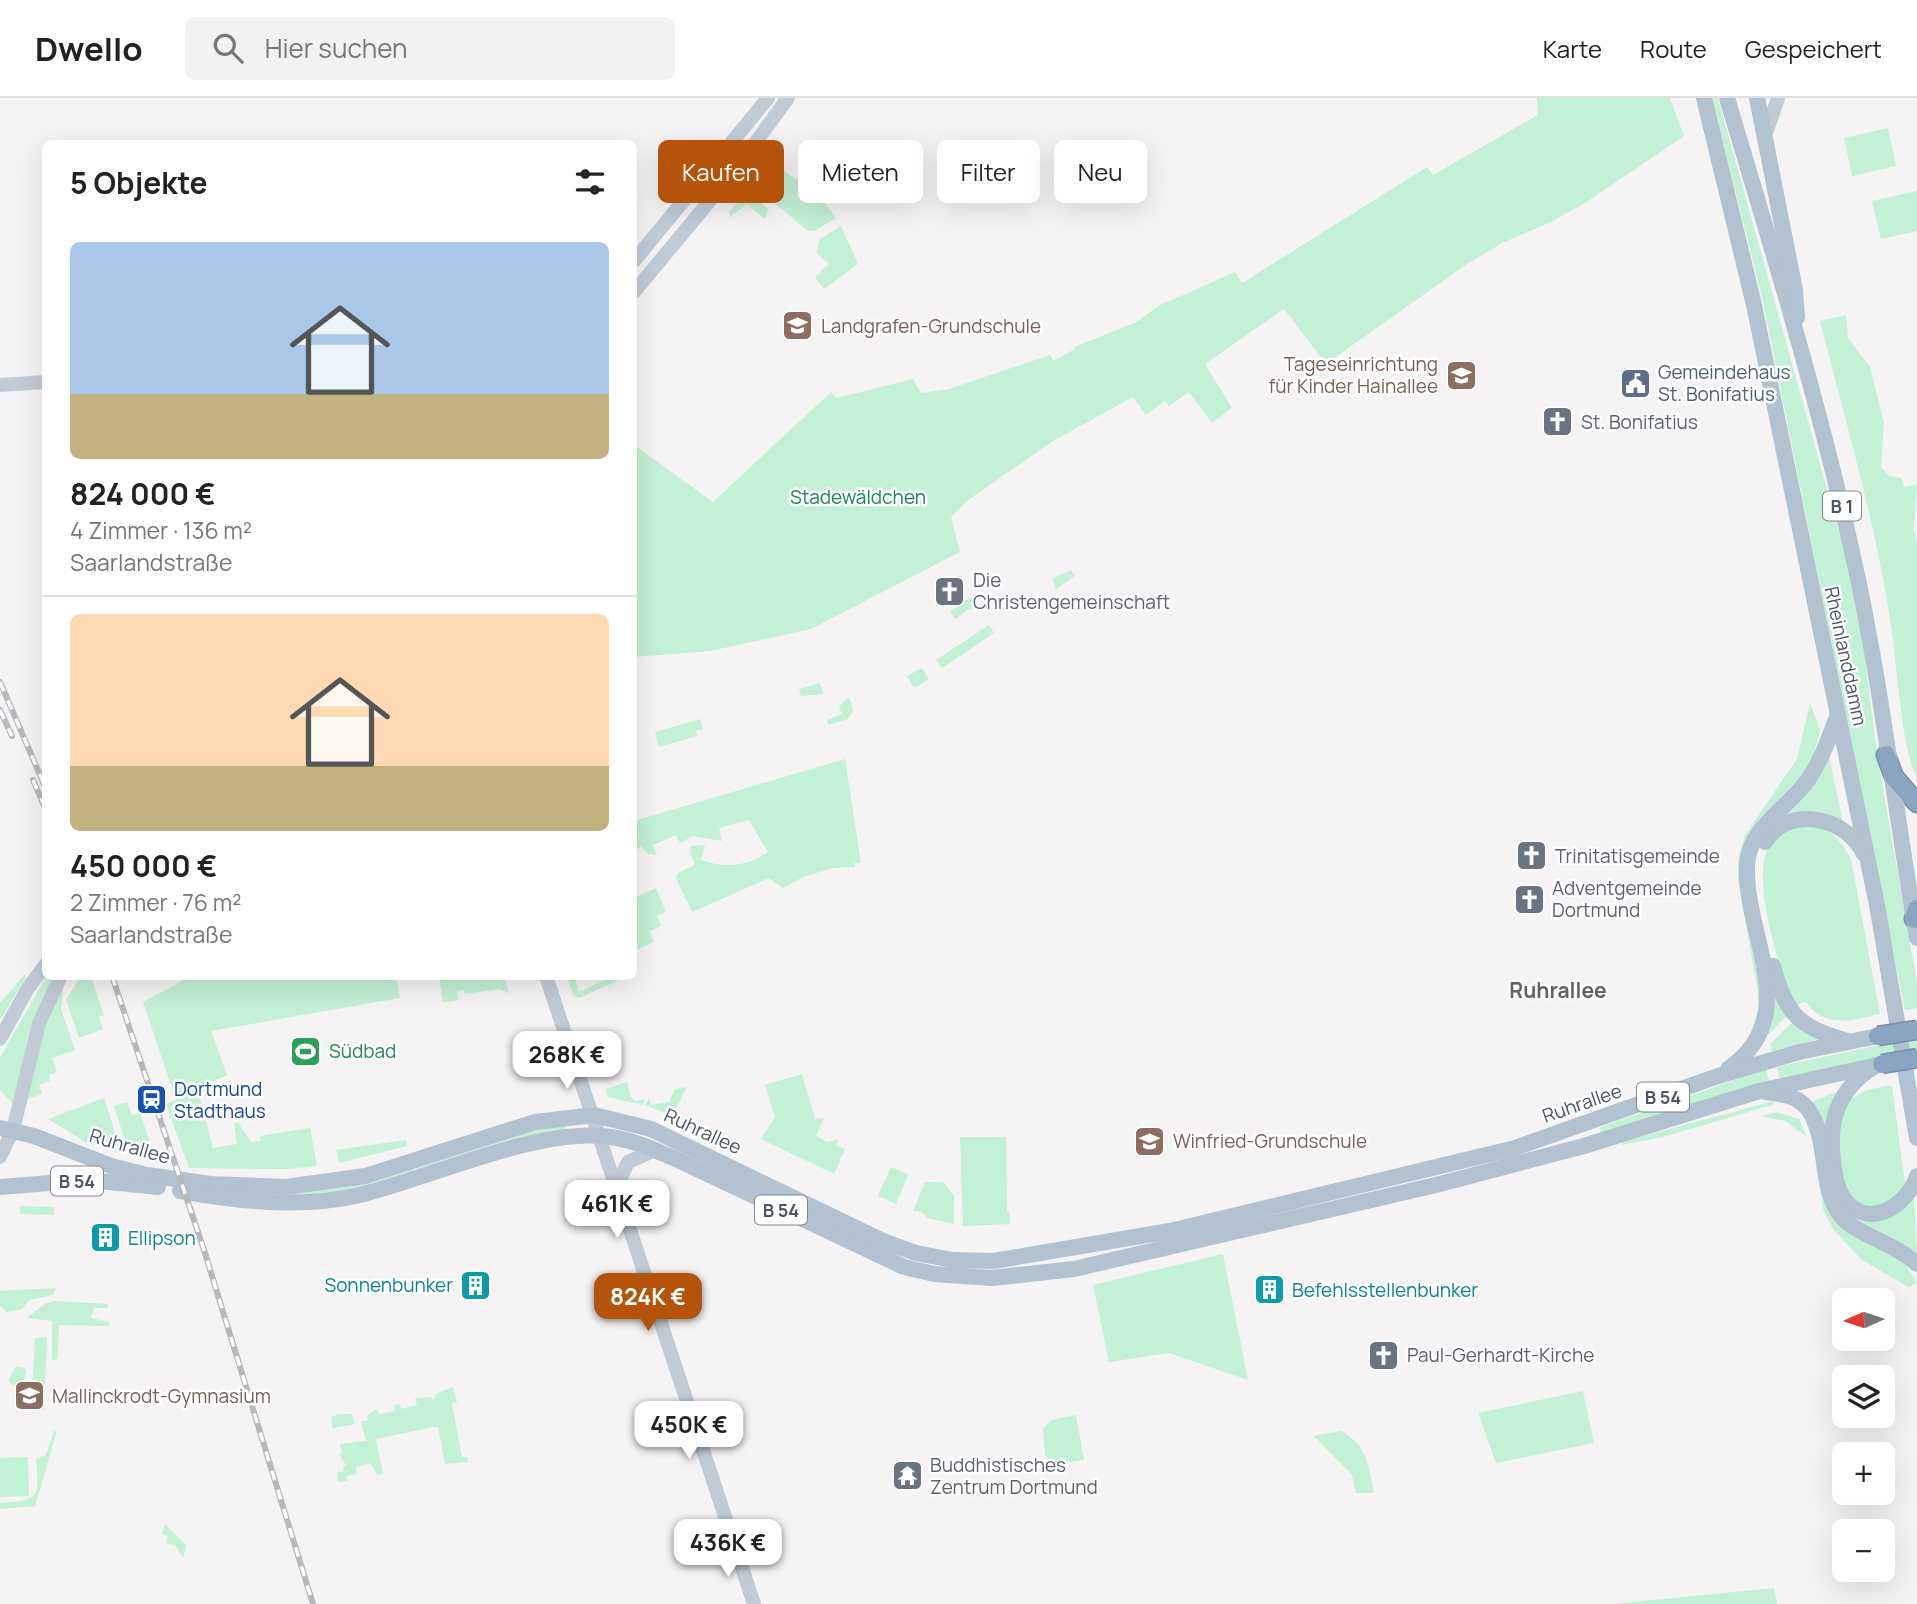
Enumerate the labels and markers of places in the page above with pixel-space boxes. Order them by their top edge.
school or university icon: Landgrafen-Grundschule [781,309,815,343]
place label: Landgrafen-Grundschule [821,313,1041,339]
place label: Tageseinrichtung für Kinder Hainallee [1268,351,1438,399]
school or university icon: Tageseinrichtung für Kinder Hainallee [1444,358,1478,392]
place label: Gemeindehaus St. Bonifatius [1658,359,1791,407]
public building icon: Gemeindehaus St. Bonifatius [1618,366,1652,400]
church icon: St. Bonifatius [1541,405,1575,439]
place label: St. Bonifatius [1581,409,1698,435]
place label: Die Christengemeinschaft [973,567,1170,615]
church icon: Die Christengemeinschaft [933,574,967,608]
church icon: Trinitatisgemeinde [1515,839,1549,873]
place label: Trinitatisgemeinde [1555,843,1720,869]
place label: Adventgemeinde Dortmund [1552,875,1702,923]
church icon: Adventgemeinde Dortmund [1512,882,1546,916]
pin: 268K € [510,1032,624,1091]
sports icon: Südbad [289,1034,323,1068]
place label: Südbad [329,1038,396,1064]
place label: Dortmund Stadthaus [174,1076,266,1124]
station icon: Dortmund Stadthaus [134,1083,168,1117]
school or university icon: Winfried-Grundschule [1133,1124,1167,1158]
place label: Winfried-Grundschule [1173,1128,1367,1154]
pin: 461K € [560,1180,674,1240]
building icon: Ellipson [88,1221,122,1255]
place label: Ellipson [128,1225,196,1251]
building icon: Sonnenbunker [459,1268,493,1302]
place label: Sonnenbunker [324,1272,453,1298]
building icon: Befehlsstellenbunker [1252,1273,1286,1307]
pin: 824K € [591,1274,705,1333]
place label: Befehlsstellenbunker [1292,1277,1478,1303]
church icon: Paul-Gerhardt-Kirche [1367,1338,1401,1372]
place label: Paul-Gerhardt-Kirche [1407,1342,1594,1368]
school or university icon: Mallinckrodt-Gymnasium [12,1379,46,1413]
place label: Mallinckrodt-Gymnasium [52,1383,271,1409]
pin: 450K € [632,1402,746,1461]
place label: Buddhistisches Zentrum Dortmund [930,1452,1098,1500]
temple icon: Buddhistisches Zentrum Dortmund [890,1459,924,1493]
pin: 436K € [671,1520,785,1579]

